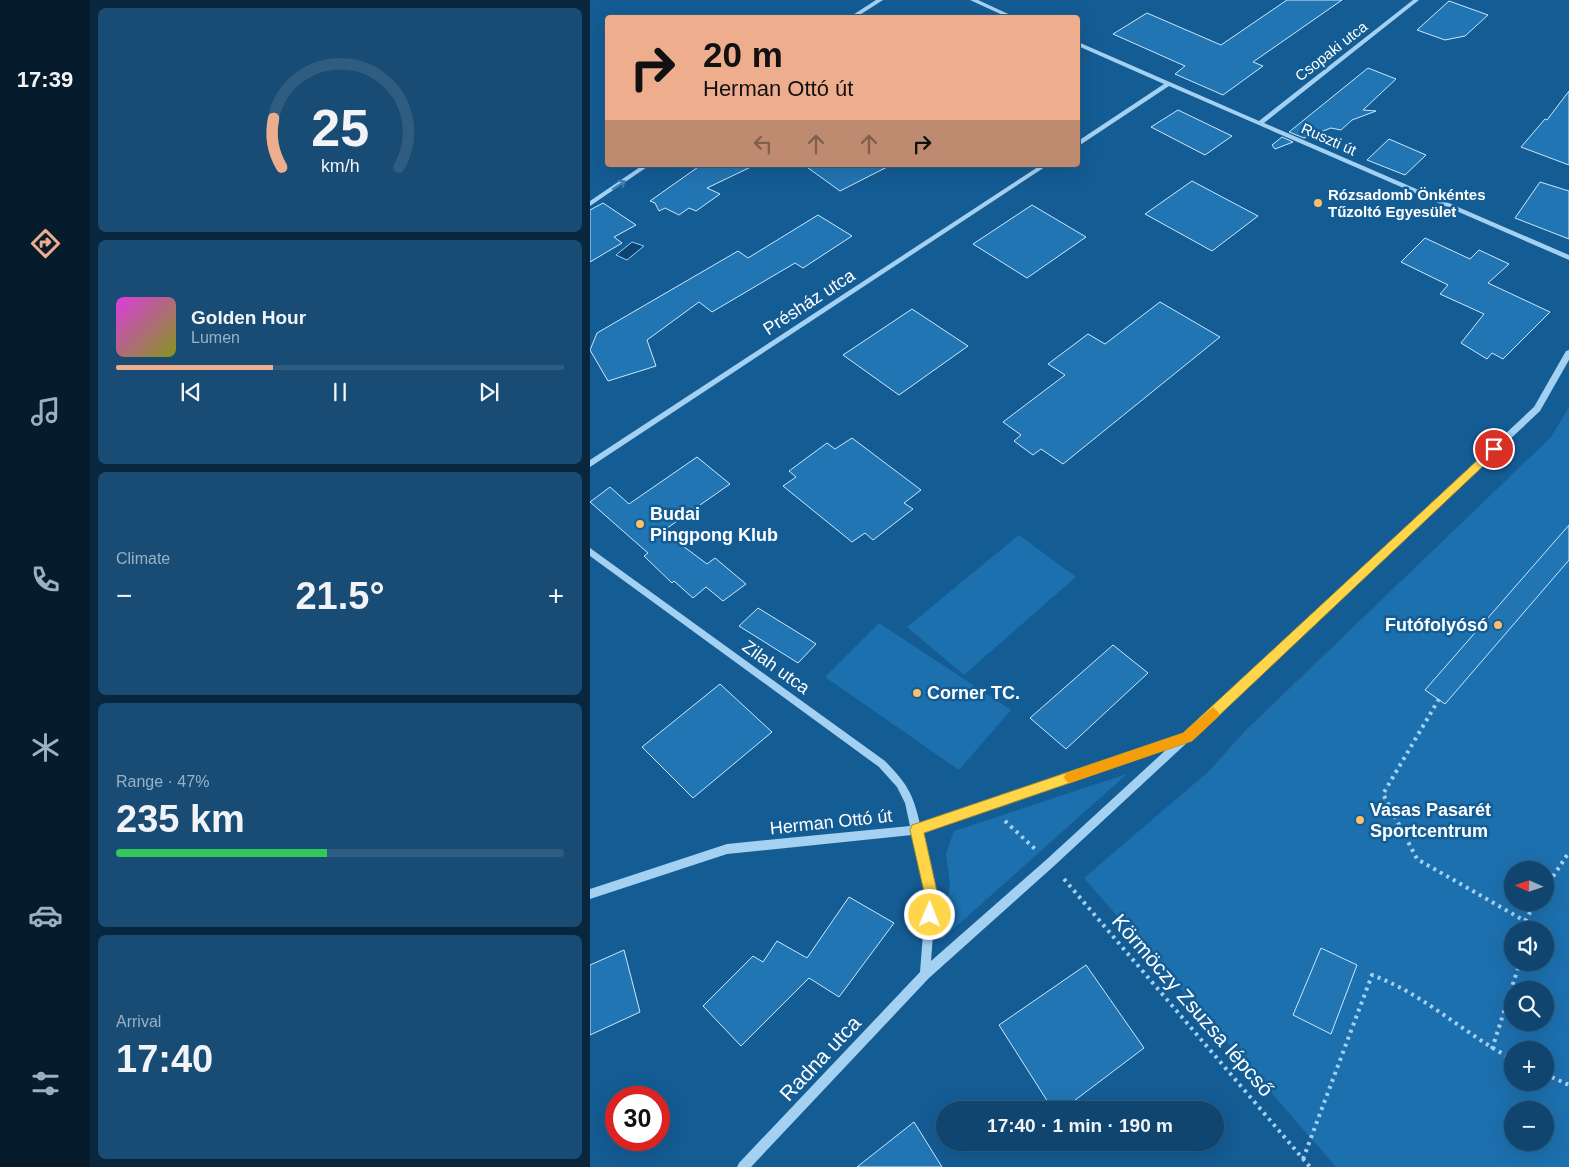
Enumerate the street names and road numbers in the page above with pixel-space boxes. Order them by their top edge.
street label: Csopaki utca [1292,17,1371,84]
street label: Ruszti út [1299,119,1360,159]
street label: Présház utca [759,264,859,339]
street label: Zilah utca [739,636,814,699]
street label: Herman Ottó út [769,806,893,838]
street label: Körmöczy Zsuzsa lépcső [1108,909,1278,1101]
street label: Radna utca [775,1011,865,1105]

